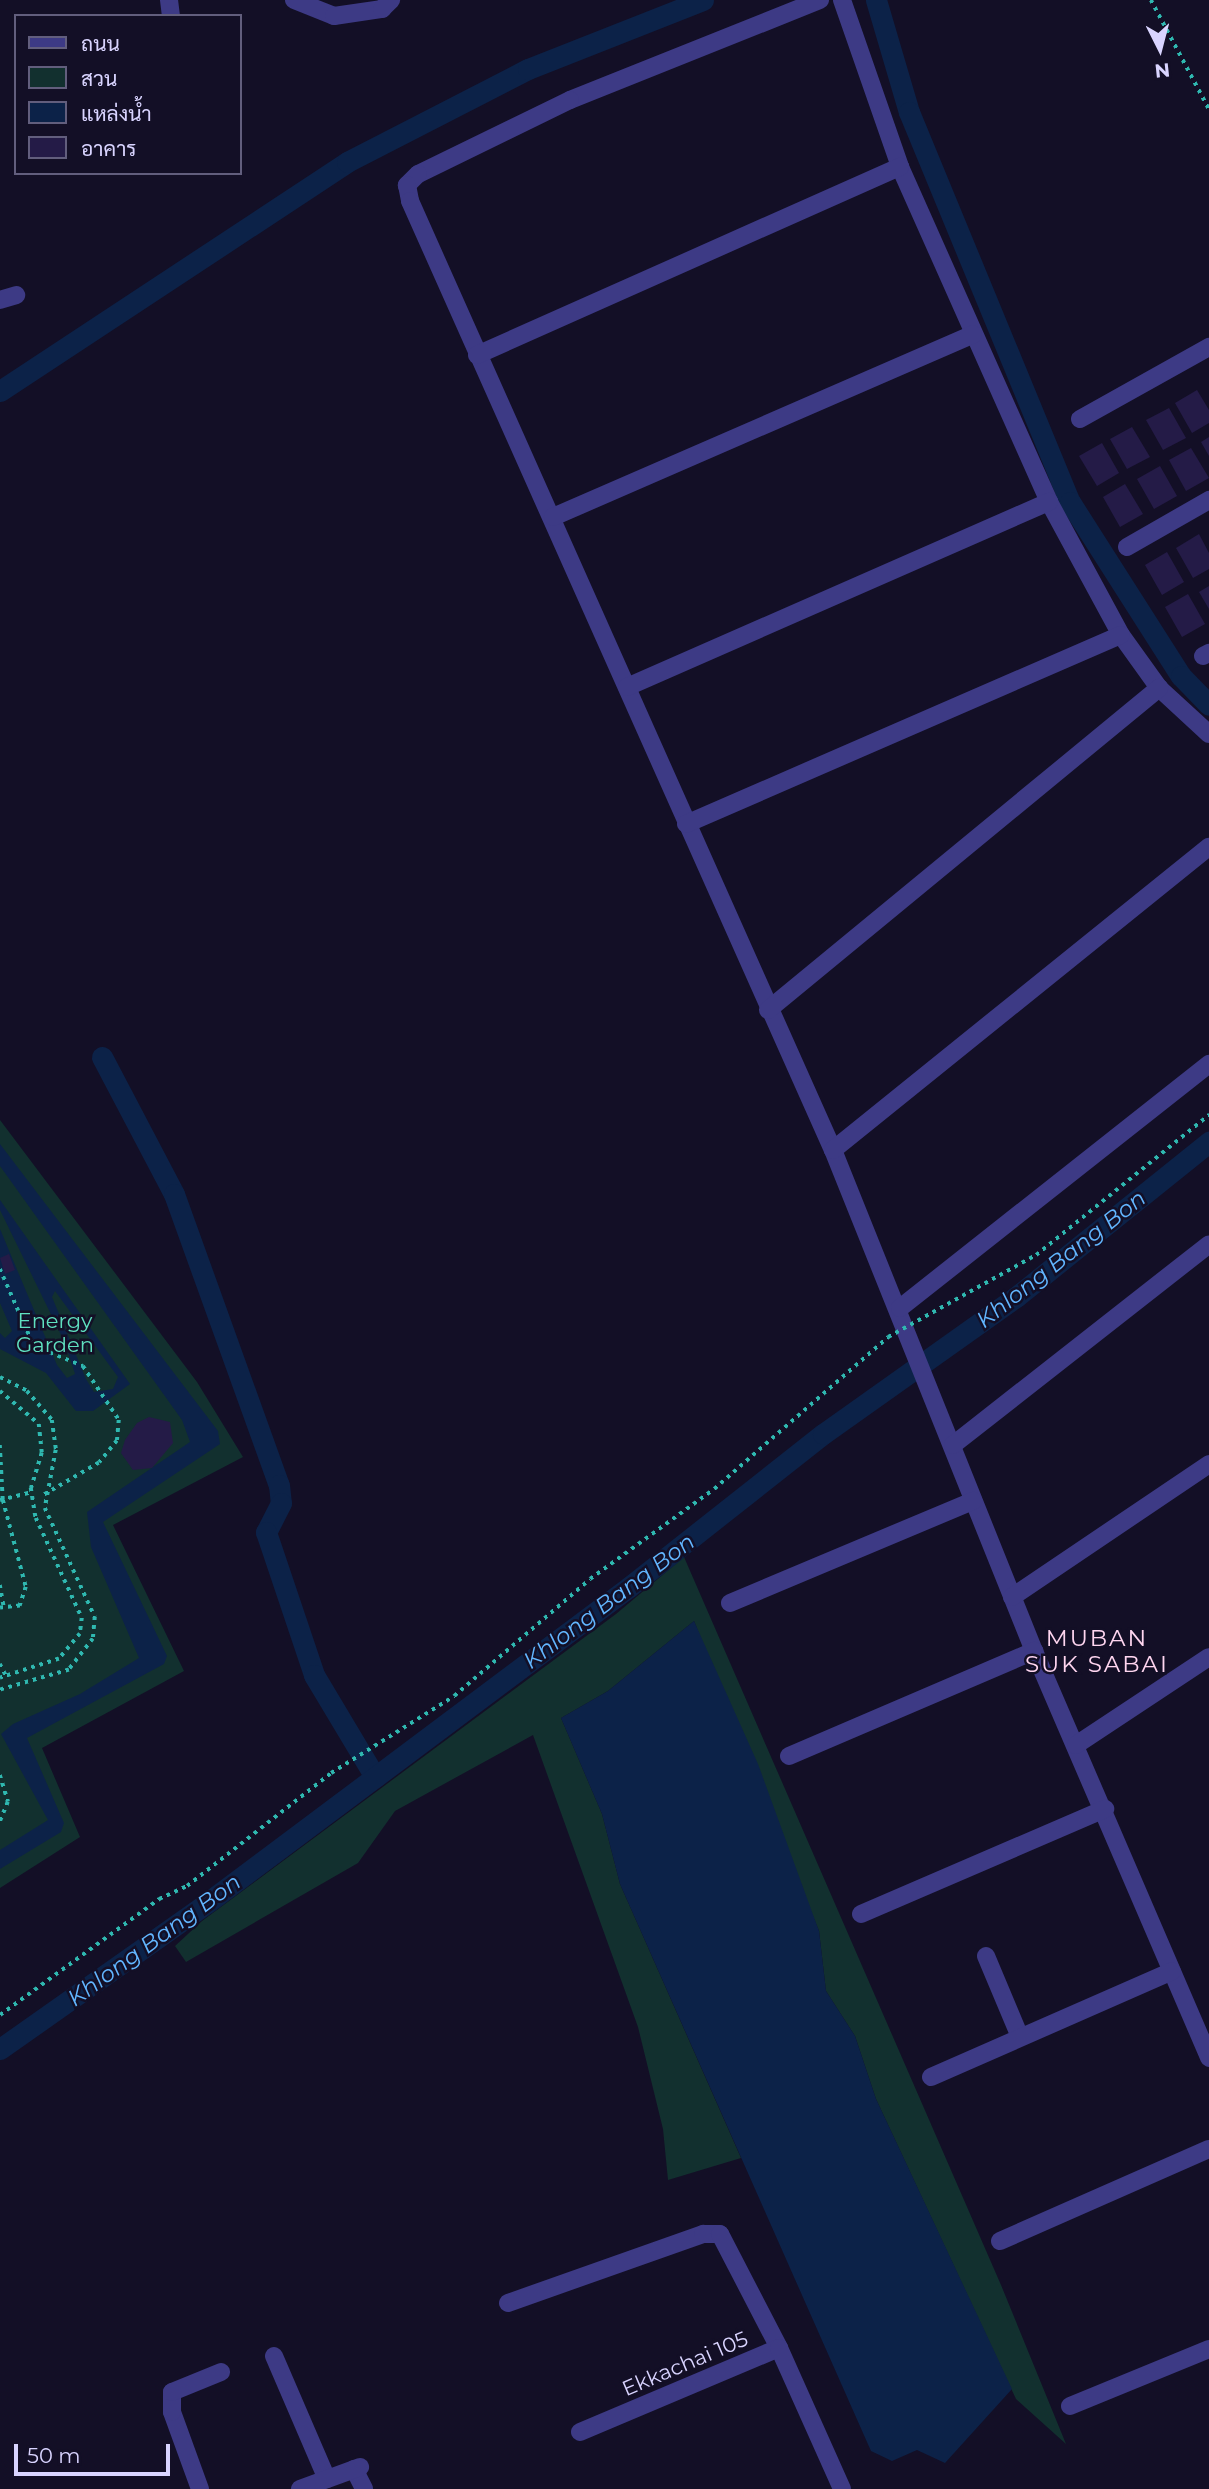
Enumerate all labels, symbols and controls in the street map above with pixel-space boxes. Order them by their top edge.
legend [14,14,242,175]
north arrow [1125,14,1195,84]
text: ถนน [81,31,120,56]
text: N [1153,58,1171,83]
text: สวน [81,66,117,91]
text: แหล่งน้ำ [81,101,152,126]
text: อาคาร [81,136,137,161]
water label: Khlong Bang Bon [971,1184,1151,1334]
park label: Energy Garden [16,1308,94,1358]
water label: Khlong Bang Bon [518,1528,700,1674]
district label: MUBAN SUK SABAI [1026,1624,1168,1678]
water label: Khlong Bang Bon [62,1868,246,2012]
street label: Ekkachai 105 [618,2326,752,2402]
scale bar [18,2430,173,2474]
text: 50 m [27,2443,81,2468]

